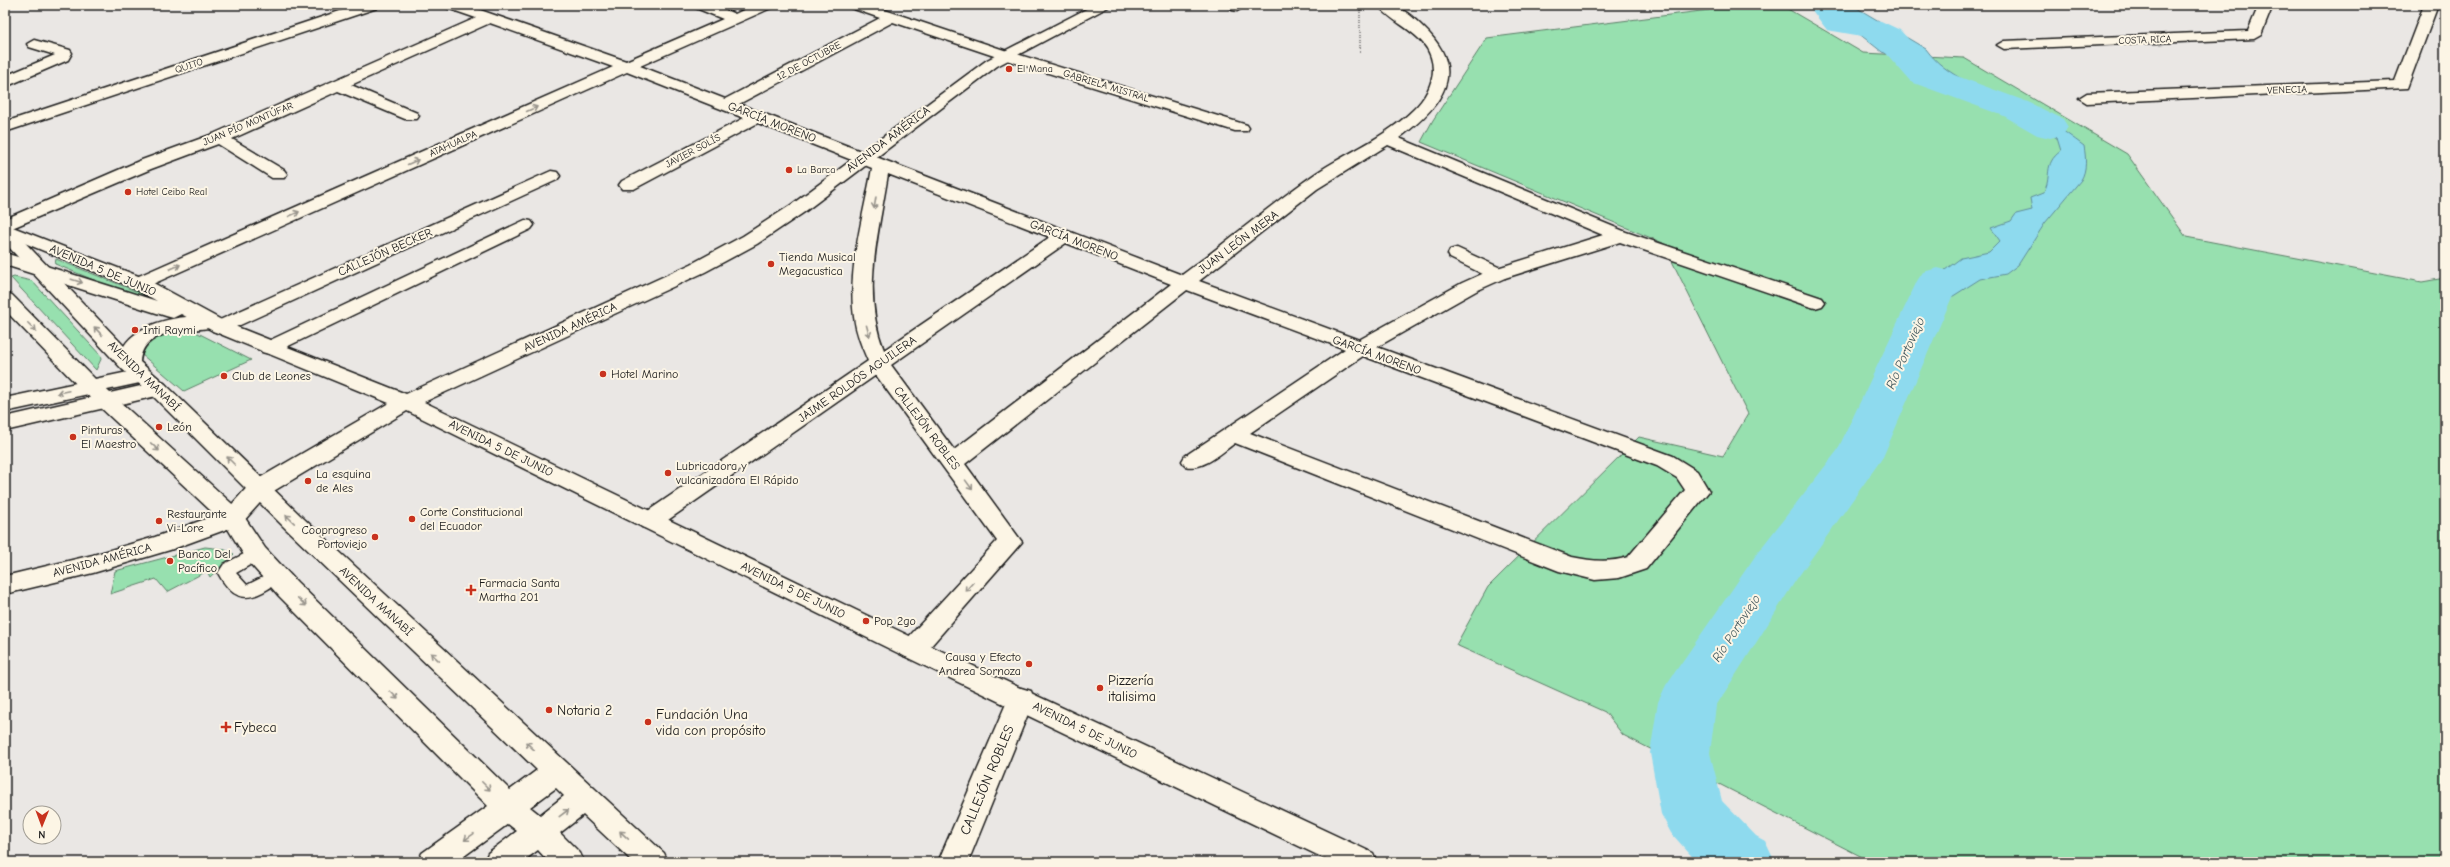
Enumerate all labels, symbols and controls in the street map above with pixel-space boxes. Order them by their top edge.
street label: COSTA RICA [2118,33,2172,47]
street label: 12 DE OCTUBRE [775,39,843,83]
street label: QUITO [173,56,205,76]
place label: El Mana [1017,63,1053,75]
marker: El Mana [1004,64,1014,74]
street label: GABRIELA MISTRAL [1062,67,1150,105]
street label: VENECIA [2267,83,2307,97]
street label: GARCÍA MORENO [726,99,818,145]
street label: JUAN PÍO MONTÚFAR [201,100,295,148]
street label: AVENIDA AMÉRICA [843,103,933,175]
one-way arrow [525,105,537,112]
street label: ATAHUALPA [427,128,479,160]
street label: JAVIER SOLÍS [663,131,723,171]
one-way arrow [406,158,418,165]
place label: La Barca [797,164,835,176]
marker: La Barca [784,165,794,175]
place label: Hotel Ceibo Real [136,186,207,198]
marker: Hotel Ceibo Real [123,187,133,197]
one-way arrow [871,196,879,209]
street label: JUAN LEÓN MERA [1195,207,1281,277]
one-way arrow [288,210,300,218]
street label: GARCÍA MORENO [1028,217,1120,263]
street label: CALLEJÓN BECKER [336,225,434,279]
street label: AVENIDA 5 DE JUNIO [48,241,159,299]
place label: Tienda Musical Megacustica [779,250,856,278]
marker: Tienda Musical Megacustica [766,259,776,269]
one-way arrow [169,263,181,270]
one-way arrow [70,278,83,285]
street label: AVENIDA AMÉRICA [521,299,619,355]
water label: Río Portoviejo [1882,315,1928,391]
one-way arrow [27,322,37,332]
place label: Inti Raymi [143,323,196,337]
one-way arrow [865,324,872,337]
marker: Inti Raymi [130,325,140,335]
one-way arrow [94,326,103,337]
street label: GARCÍA MORENO [1331,332,1424,378]
street label: JAIME ROLDÓS AGUILERA [795,333,919,425]
street label: AVENIDA MANABÍ [105,338,183,414]
place label: Hotel Marino [611,367,678,381]
place label: Club de Leones [232,369,311,383]
marker: Hotel Marino [598,369,608,379]
marker: Club de Leones [219,371,229,381]
street label: CALLEJÓN ROBLES [891,384,963,473]
one-way arrow [56,389,69,397]
street label: AVENIDA 5 DE JUNIO [447,417,556,479]
place label: León [167,420,192,434]
marker: León [154,422,164,432]
place label: Pinturas El Maestro [81,423,136,451]
marker: Pinturas El Maestro [68,432,78,442]
one-way arrow [150,442,160,451]
one-way arrow [226,456,236,466]
place label: Lubricadora y vulcanizadora El Rápido [675,459,799,487]
place label: La esquina de Ales [316,467,371,495]
marker: Lubricadora y vulcanizadora El Rápido [663,468,673,478]
marker: La esquina de Ales [303,476,313,486]
one-way arrow [965,479,973,490]
place label: Corte Constitucional del Ecuador [420,505,523,533]
place label: Restaurante Vi-Lore [167,507,227,535]
one-way arrow [285,514,295,524]
marker: Corte Constitucional del Ecuador [407,514,417,524]
marker: Restaurante Vi-Lore [154,516,164,526]
place label: Cooprogreso Portoviejo [301,523,367,551]
marker: Cooprogreso Portoviejo [370,532,380,542]
street label: AVENIDA AMÉRICA [51,540,153,580]
place label: Banco Del Pacífico [178,547,231,575]
marker: Banco Del Pacífico [165,556,175,566]
street label: AVENIDA 5 DE JUNIO [739,559,848,621]
street label: AVENIDA MANABÍ [336,563,416,639]
place label: Farmacia Santa Martha 201 [479,576,560,604]
one-way arrow [965,581,974,592]
marker: Farmacia Santa Martha 201 [466,585,476,595]
water label: Río Portoviejo [1709,592,1763,664]
one-way arrow [297,597,307,607]
place label: Pop 2go [874,614,916,628]
marker: Pop 2go [861,616,871,626]
place label: Causa y Efecto Andrea Sornoza [939,650,1021,678]
one-way arrow [430,652,440,662]
marker: Causa y Efecto Andrea Sornoza [1024,659,1034,669]
place label: Pizzería italisima [1108,672,1156,705]
marker: Pizzería italisima [1095,683,1105,693]
one-way arrow [389,690,399,700]
street label: AVENIDA 5 DE JUNIO [1031,699,1140,761]
place label: Notaria 2 [557,702,612,719]
marker: Notaria 2 [544,705,554,715]
place label: Fundación Una vida con propósito [655,706,766,739]
marker: Fundación Una vida con propósito [643,717,653,727]
place label: Fybeca [234,719,277,736]
marker: Fybeca [221,722,231,732]
street label: CALLEJÓN ROBLES [956,722,1018,837]
one-way arrow [525,742,535,751]
one-way arrow [481,781,491,791]
north arrow [22,805,62,845]
one-way arrow [559,809,570,818]
text: N [38,828,46,841]
one-way arrow [619,831,630,840]
one-way arrow [464,833,475,841]

